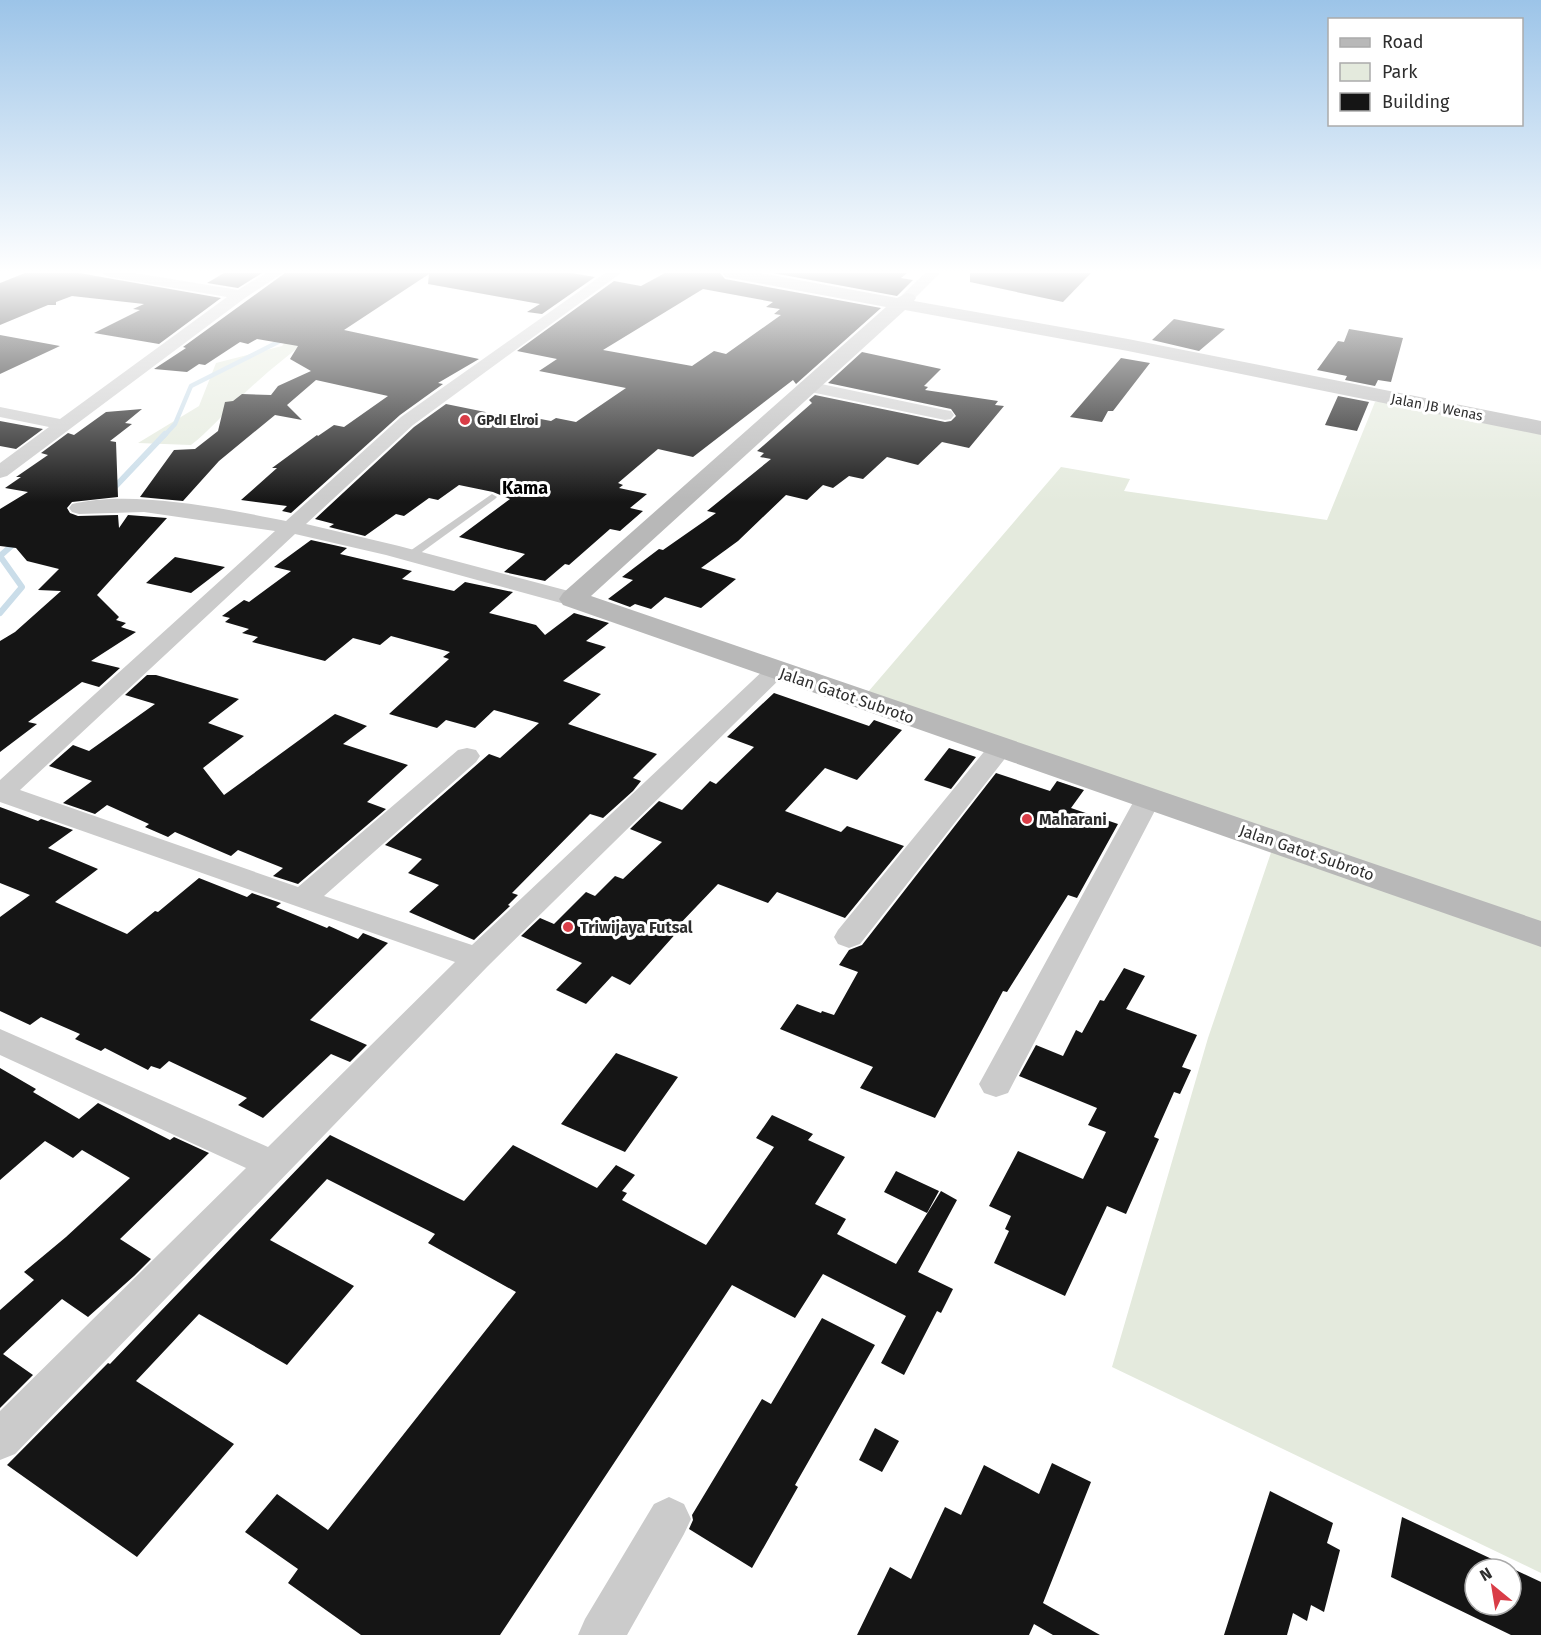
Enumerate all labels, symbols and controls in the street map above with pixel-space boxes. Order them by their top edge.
legend [1328,18,1523,126]
text: Road [1382,31,1424,53]
text: Park [1382,61,1418,83]
text: Building [1382,91,1450,113]
street label: Jalan JB Wenas [1390,390,1485,425]
place label: GPdI Elroi [477,412,539,429]
marker: GPdI Elroi [458,413,472,427]
district label: Kama [502,477,548,499]
street label: Jalan Gatot Subroto [777,663,917,727]
place label: Maharani [1039,810,1107,829]
marker: Maharani [1020,812,1034,826]
street label: Jalan Gatot Subroto [1237,820,1377,884]
place label: Triwijaya Futsal [580,918,693,937]
marker: Triwijaya Futsal [561,920,575,934]
north arrow [1463,1557,1523,1617]
text: N [1476,1564,1495,1585]

